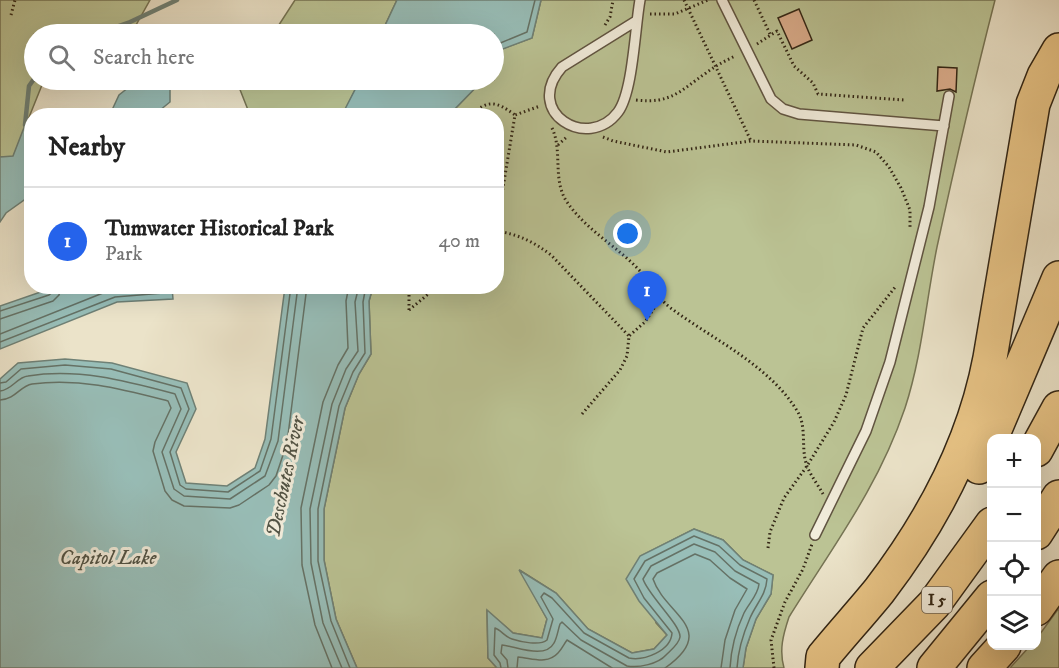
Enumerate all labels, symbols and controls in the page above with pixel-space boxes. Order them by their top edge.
search box [24,24,504,90]
icon: search [45,41,78,74]
text: Search here [93,44,195,71]
text: Nearby [48,131,125,164]
text: Tumwater Historical Park [105,215,334,242]
your location [613,219,642,248]
text: 1 [64,229,71,254]
text: 40 m [438,229,480,254]
text: Park [105,242,142,267]
pin: 1 [628,272,666,321]
water label: Deschutes River [261,413,311,540]
map controls [987,434,1041,650]
button: + [987,434,1041,488]
button: − [987,488,1041,542]
button: locate [987,542,1041,596]
water label: Capitol Lake [60,546,158,571]
road number: I 5 [922,587,952,613]
button: layers [987,596,1041,650]

